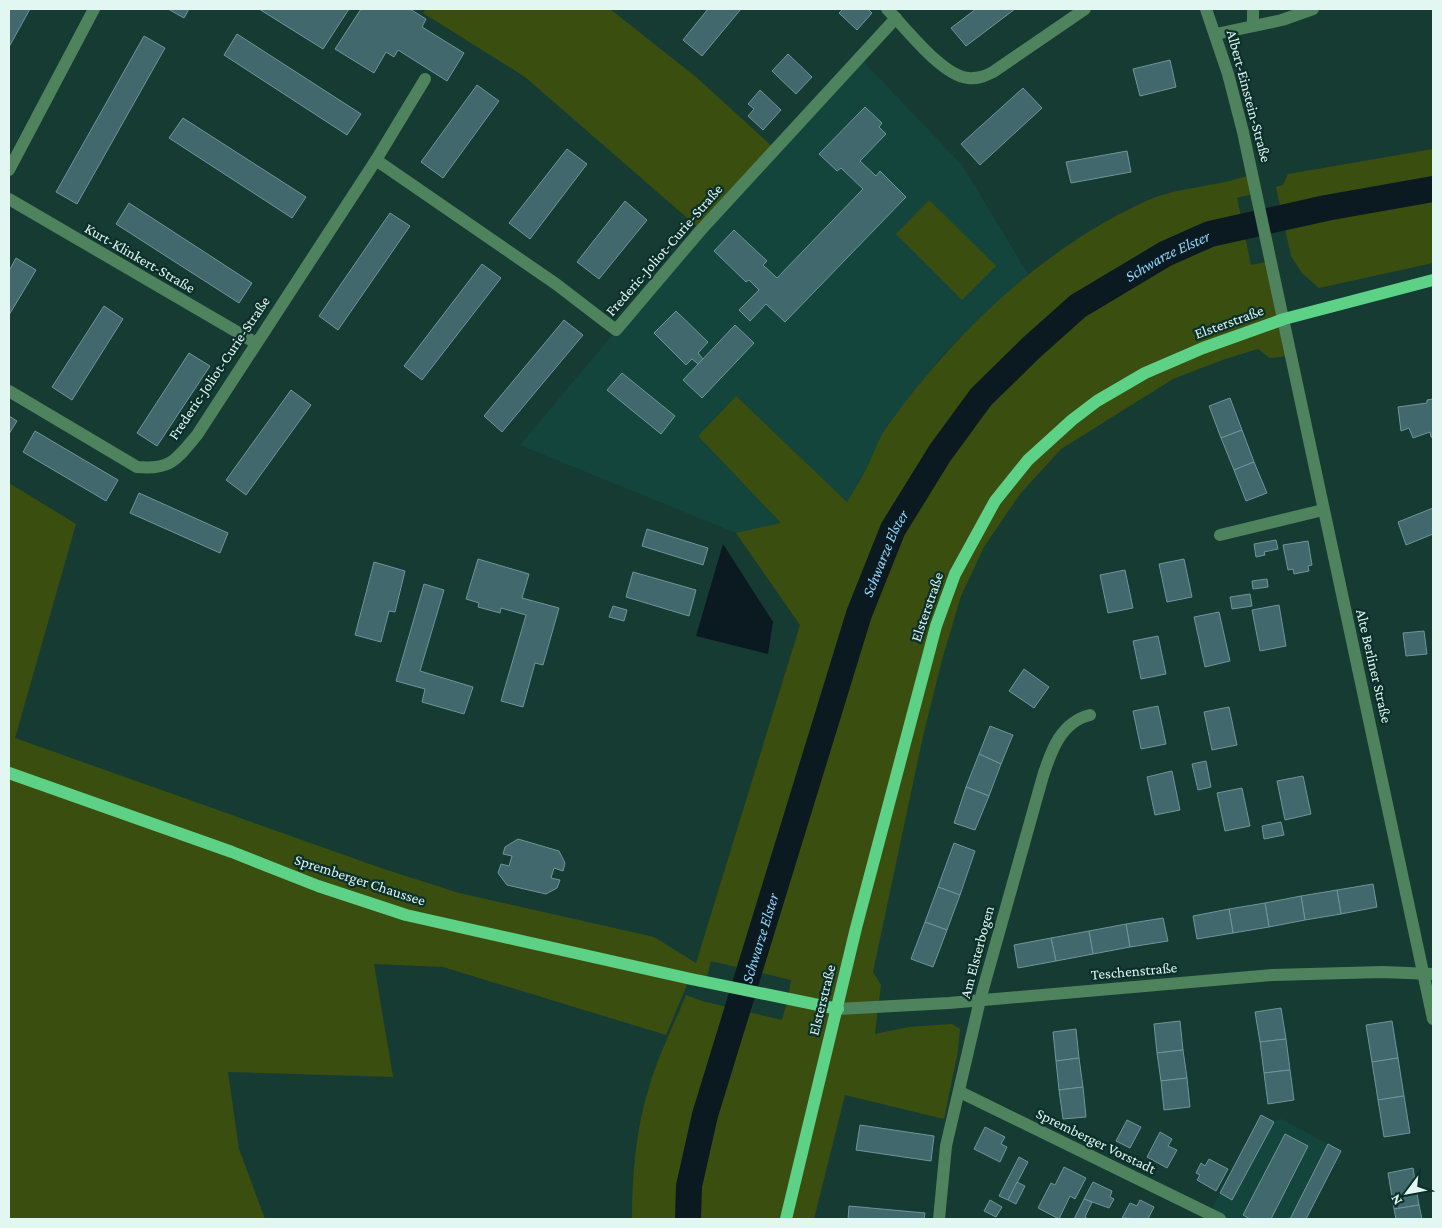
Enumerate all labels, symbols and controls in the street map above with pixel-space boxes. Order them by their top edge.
street label: Albert-Einstein-Straße [1224,28,1274,164]
street label: Frederic-Joliot-Curie-Straße [603,181,727,320]
street label: Kurt-Klinkert-Straße [82,220,198,296]
water label: Schwarze Elster [1122,227,1213,284]
street label: Frederic-Joliot-Curie-Straße [165,293,274,443]
street label: Elsterstraße [1192,302,1266,342]
water label: Schwarze Elster [858,506,912,599]
street label: Elsterstraße [908,570,946,644]
street label: Alte Berliner Straße [1353,608,1395,725]
street label: Spremberger Chaussee [292,851,428,910]
water label: Schwarze Elster [738,891,781,985]
street label: Am Elsterbogen [957,904,998,1000]
street label: Teschenstraße [1090,959,1178,983]
street label: Elsterstraße [805,963,839,1037]
street label: Spremberger Vorstadt [1033,1105,1159,1178]
north arrow [1382,1168,1432,1218]
text: N [1386,1191,1405,1208]

